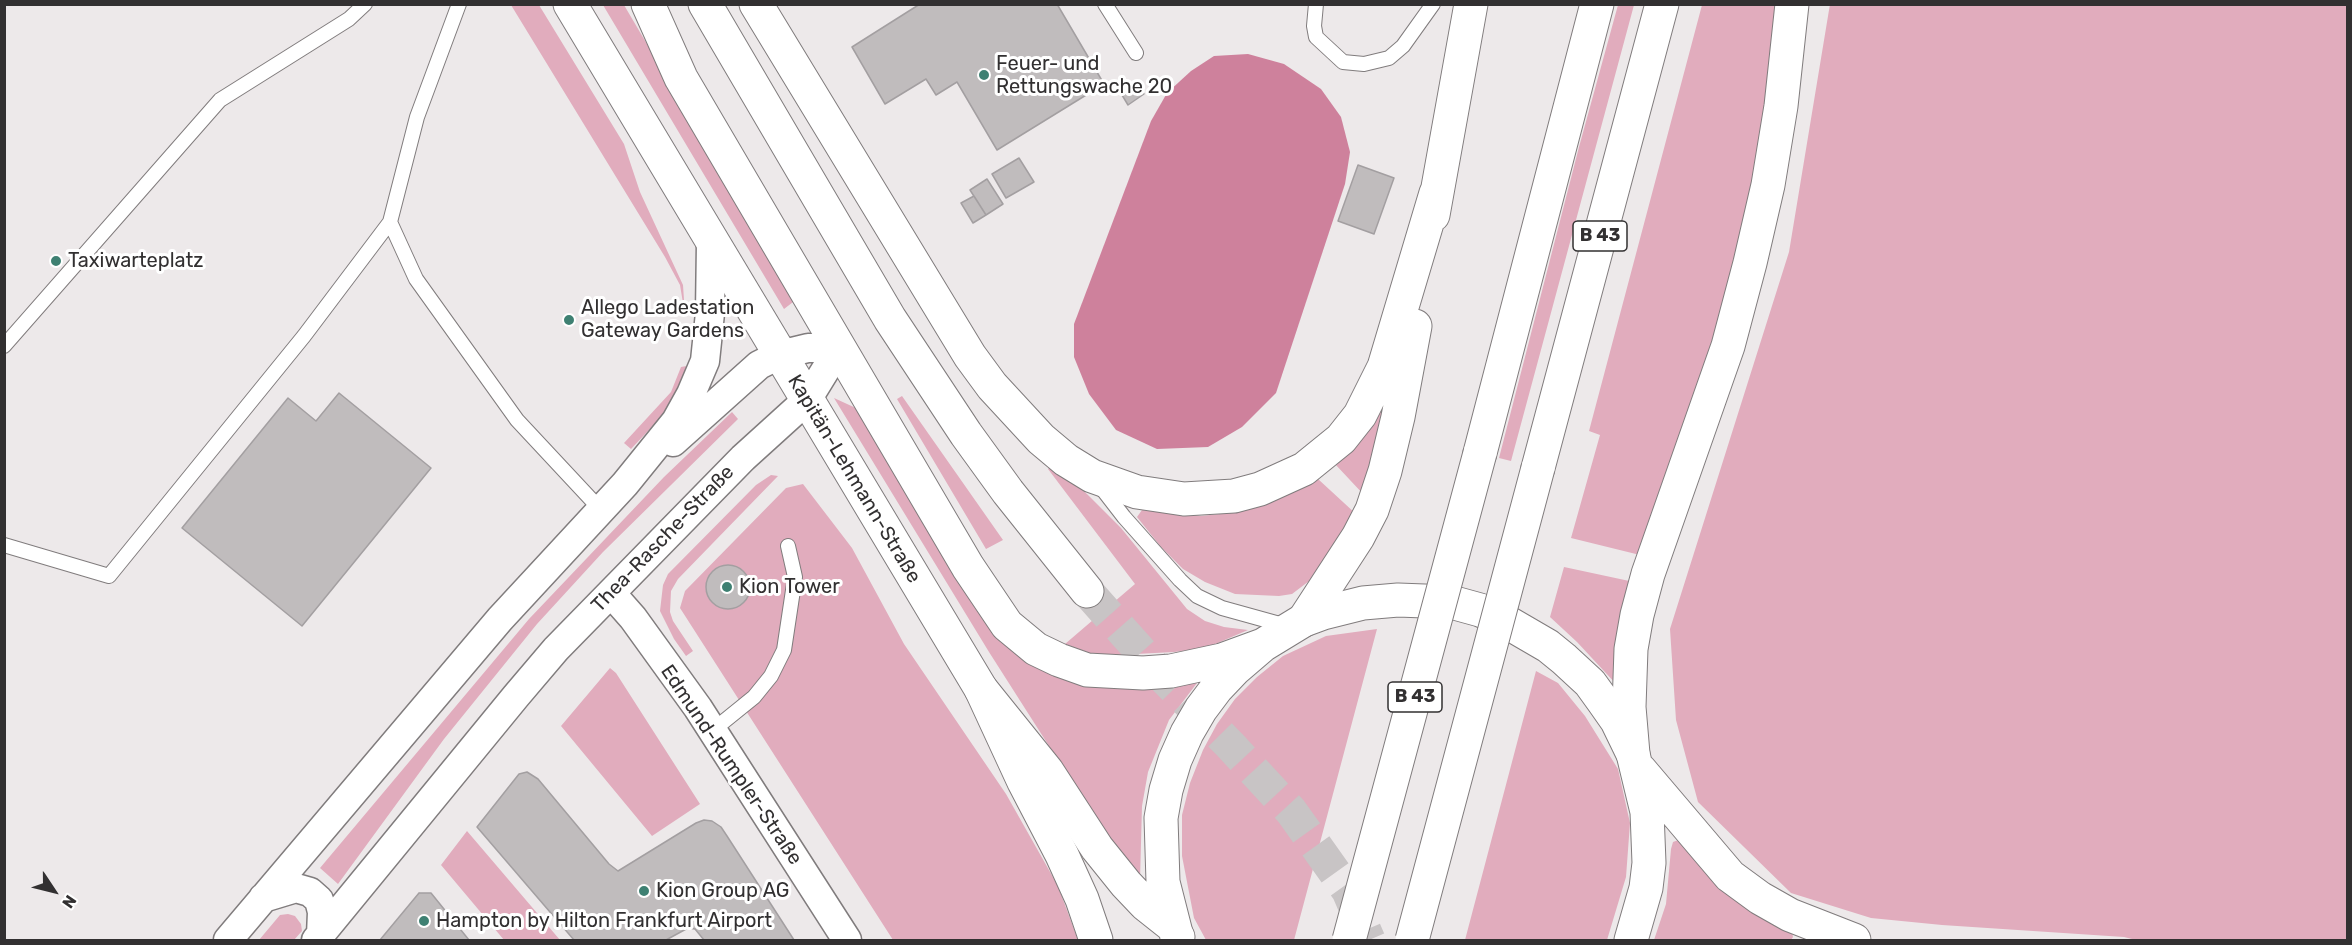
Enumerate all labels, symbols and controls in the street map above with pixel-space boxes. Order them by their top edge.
place label: Feuer- und Rettungswache 20 [996,52,1172,99]
marker: Feuer- und Rettungswache 20 [977,68,991,82]
road number: B 43 [1573,221,1627,251]
place label: Taxiwarteplatz [68,249,204,273]
marker: Taxiwarteplatz [49,254,63,268]
place label: Allego Ladestation Gateway Gardens [581,296,754,343]
marker: Allego Ladestation Gateway Gardens [562,313,576,327]
street label: Kapitän-Lehmann-Straße [782,371,926,587]
street label: Thea-Rasche-Straße [587,461,739,617]
place label: Kion Tower [739,575,840,599]
marker: Kion Tower [720,580,734,594]
street label: Edmund-Rumpler-Straße [655,660,807,870]
road number: B 43 [1388,682,1442,712]
north arrow [24,861,84,921]
place label: Kion Group AG [656,879,789,903]
marker: Kion Group AG [637,884,651,898]
text: N [58,891,80,912]
place label: Hampton by Hilton Frankfurt Airport [436,909,772,933]
marker: Hampton by Hilton Frankfurt Airport [417,914,431,928]

